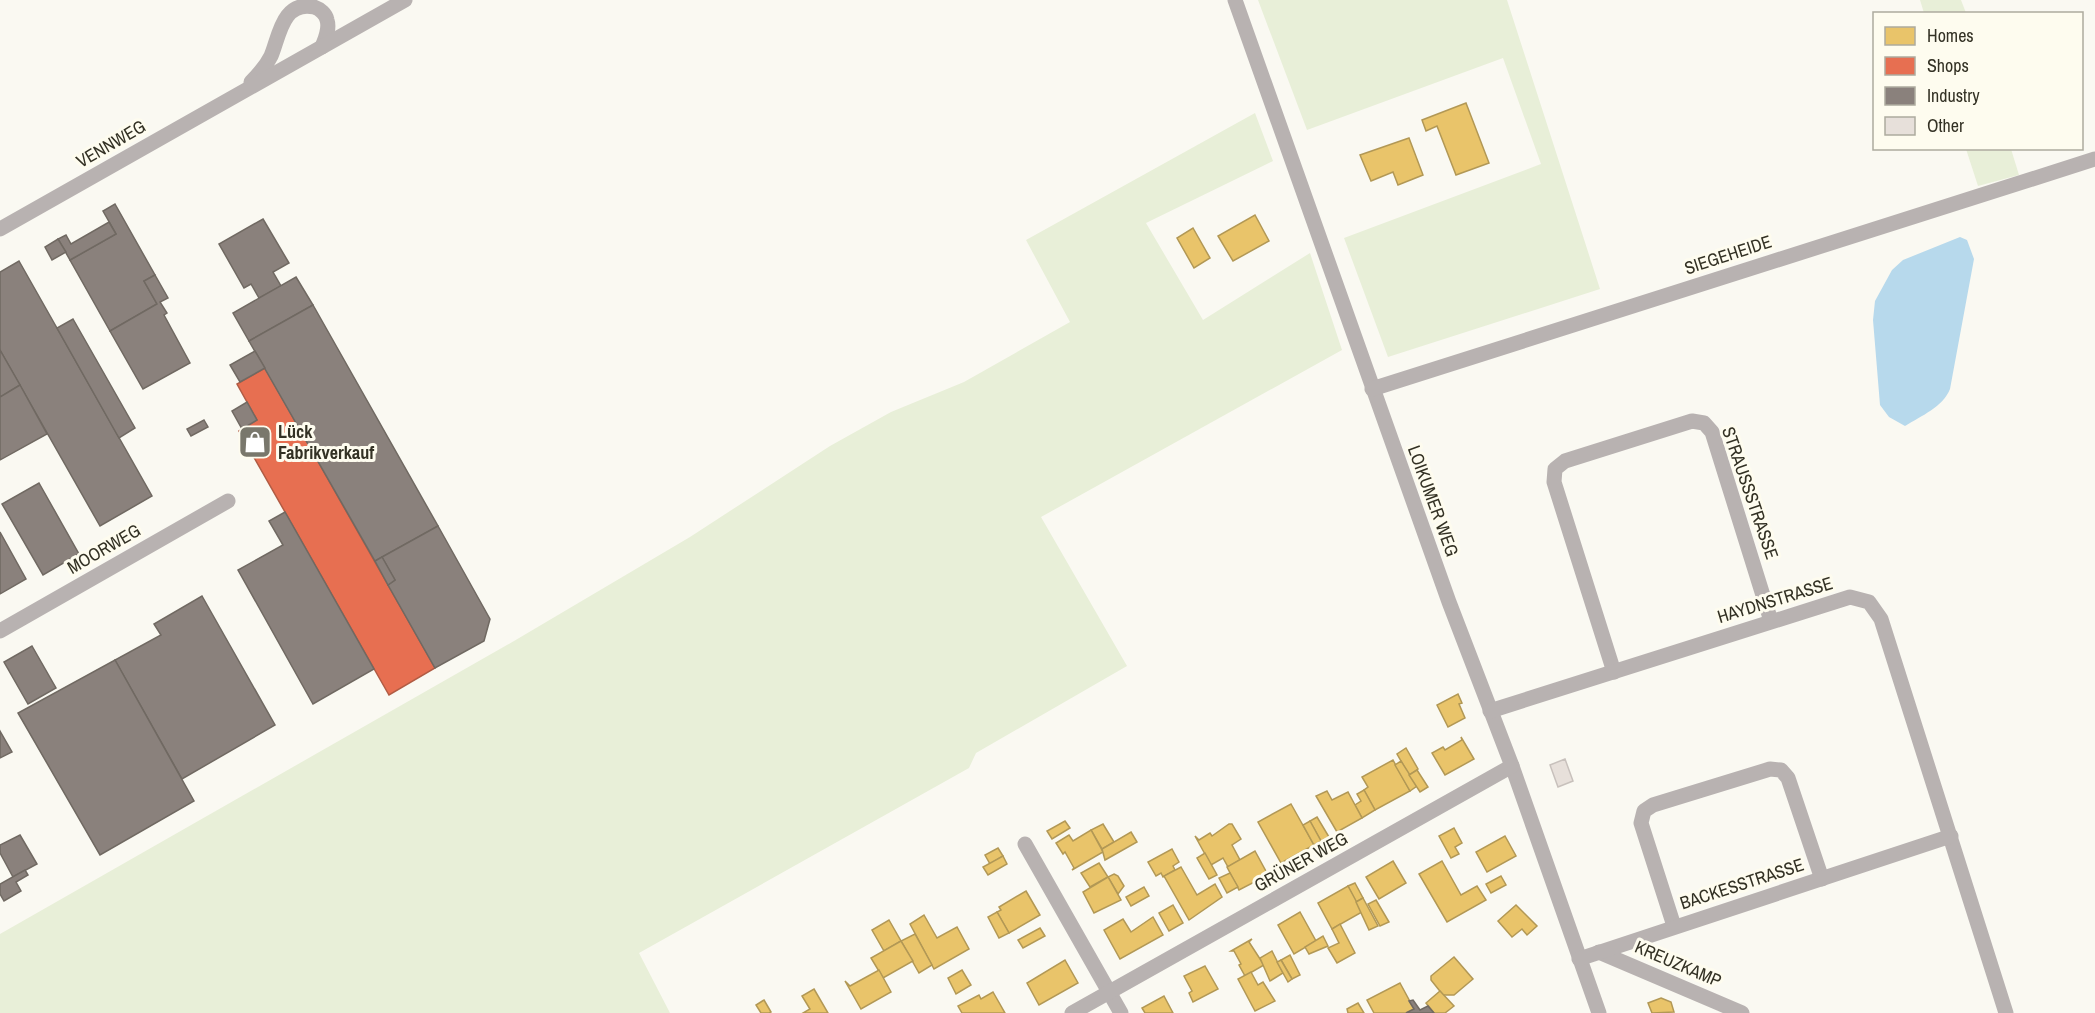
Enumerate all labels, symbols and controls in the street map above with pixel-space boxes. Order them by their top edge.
legend [1873,12,2083,150]
text: Homes [1927,23,1974,48]
text: Shops [1927,53,1969,78]
text: Industry [1927,83,1980,108]
text: Other [1927,113,1964,138]
street label: VENNWEG [71,114,150,173]
street label: SIEGEHEIDE [1681,229,1775,280]
place label: Lück Fabrikverkauf [278,419,374,465]
street label: STRAUSSSTRASSE [1716,423,1785,562]
shop icon: Lück Fabrikverkauf [237,424,273,460]
street label: LOIKUMER WEG [1402,442,1465,560]
street label: MOORWEG [62,518,145,580]
street label: HAYDNSTRASSE [1714,570,1836,629]
street label: GRÜNER WEG [1250,826,1352,898]
street label: BACKESSTRASSE [1677,852,1807,915]
street label: KREUZKAMP [1631,934,1725,993]

